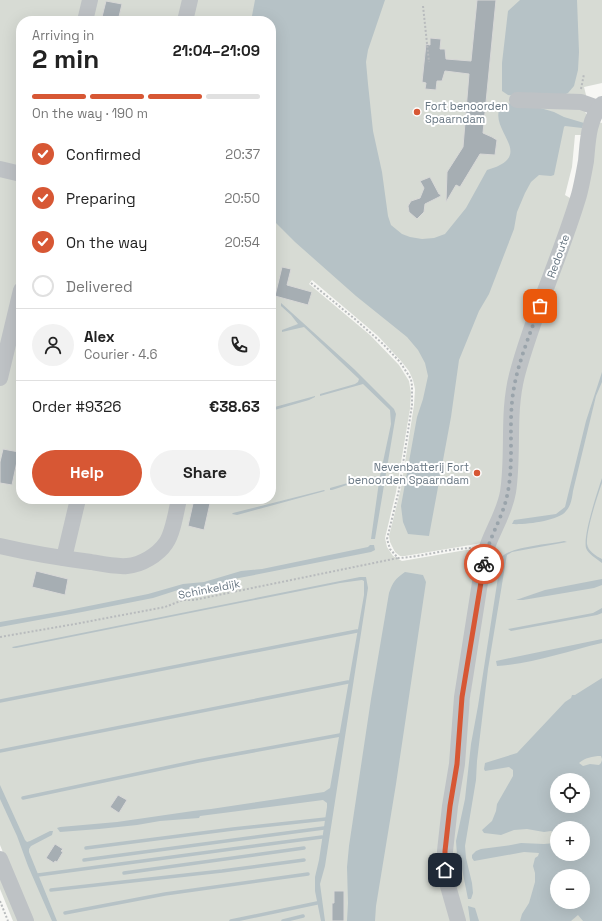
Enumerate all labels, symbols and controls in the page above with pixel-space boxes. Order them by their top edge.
text: Arriving in [32,27,94,44]
text: 21:04–21:09 [173,41,260,60]
text: 2 min [32,42,99,76]
place label: Fort benoorden Spaarndam [425,99,508,126]
text: On the way · 190 m [32,105,148,122]
marker: Fort benoorden Spaarndam [412,107,422,117]
icon: check [32,143,54,165]
text: Confirmed [66,145,141,164]
text: 20:37 [225,146,260,163]
icon: check [32,187,54,209]
text: Preparing [66,189,136,208]
text: 20:50 [224,190,260,207]
icon: check [32,231,54,253]
street label: Redoute [544,232,572,280]
text: On the way [66,233,147,252]
text: 20:54 [225,234,260,251]
text: Delivered [66,277,133,296]
pin [523,289,557,323]
icon: bag [529,295,551,317]
button: person [32,324,74,366]
button: phone [218,324,260,366]
text: Alex [84,327,115,346]
text: Courier · 4.6 [84,346,157,363]
text: Order #9326 [32,397,121,416]
text: €38.63 [209,397,260,416]
button: Help [32,450,142,496]
button: Share [150,450,260,496]
place label: Nevenbatterij Fort benoorden Spaarndam [348,460,469,487]
marker: Nevenbatterij Fort benoorden Spaarndam [472,468,482,478]
courier [464,544,504,584]
icon: bike [473,553,495,575]
street label: Schinkeldijk [177,576,241,602]
map controls [550,773,590,909]
button: locate [550,773,590,813]
button: + [550,821,590,861]
pin [428,853,462,887]
icon: home [434,859,456,881]
button: − [550,869,590,909]

